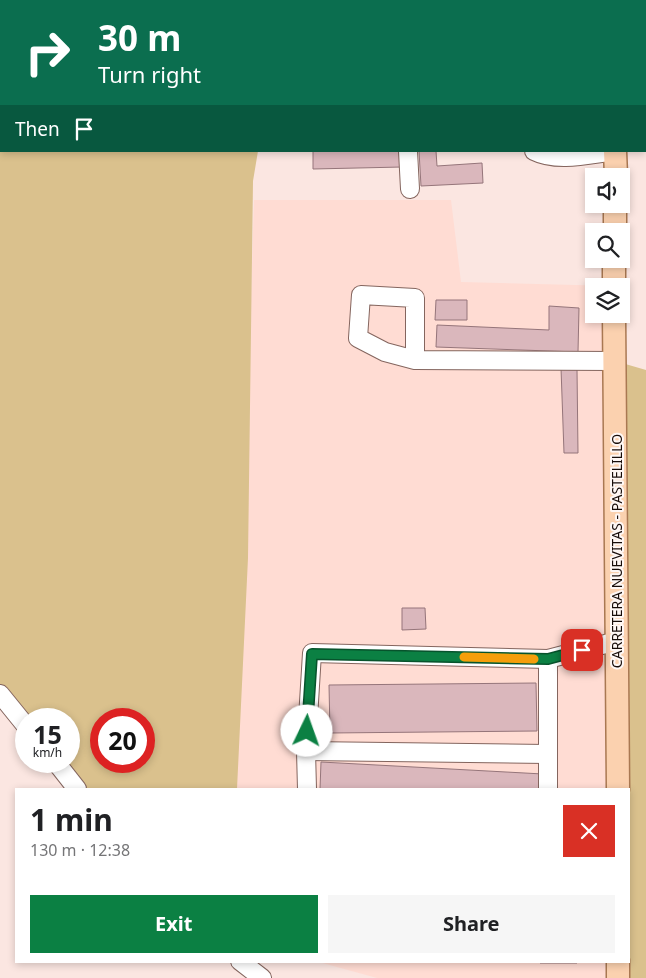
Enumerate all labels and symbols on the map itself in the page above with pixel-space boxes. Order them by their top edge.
street label: CARRETERA NUEVITAS - PASTELILLO [607,434,626,668]
pin [561,629,603,671]
position arrow [280,704,332,756]
speed limit sign: 20 [90,708,155,773]

